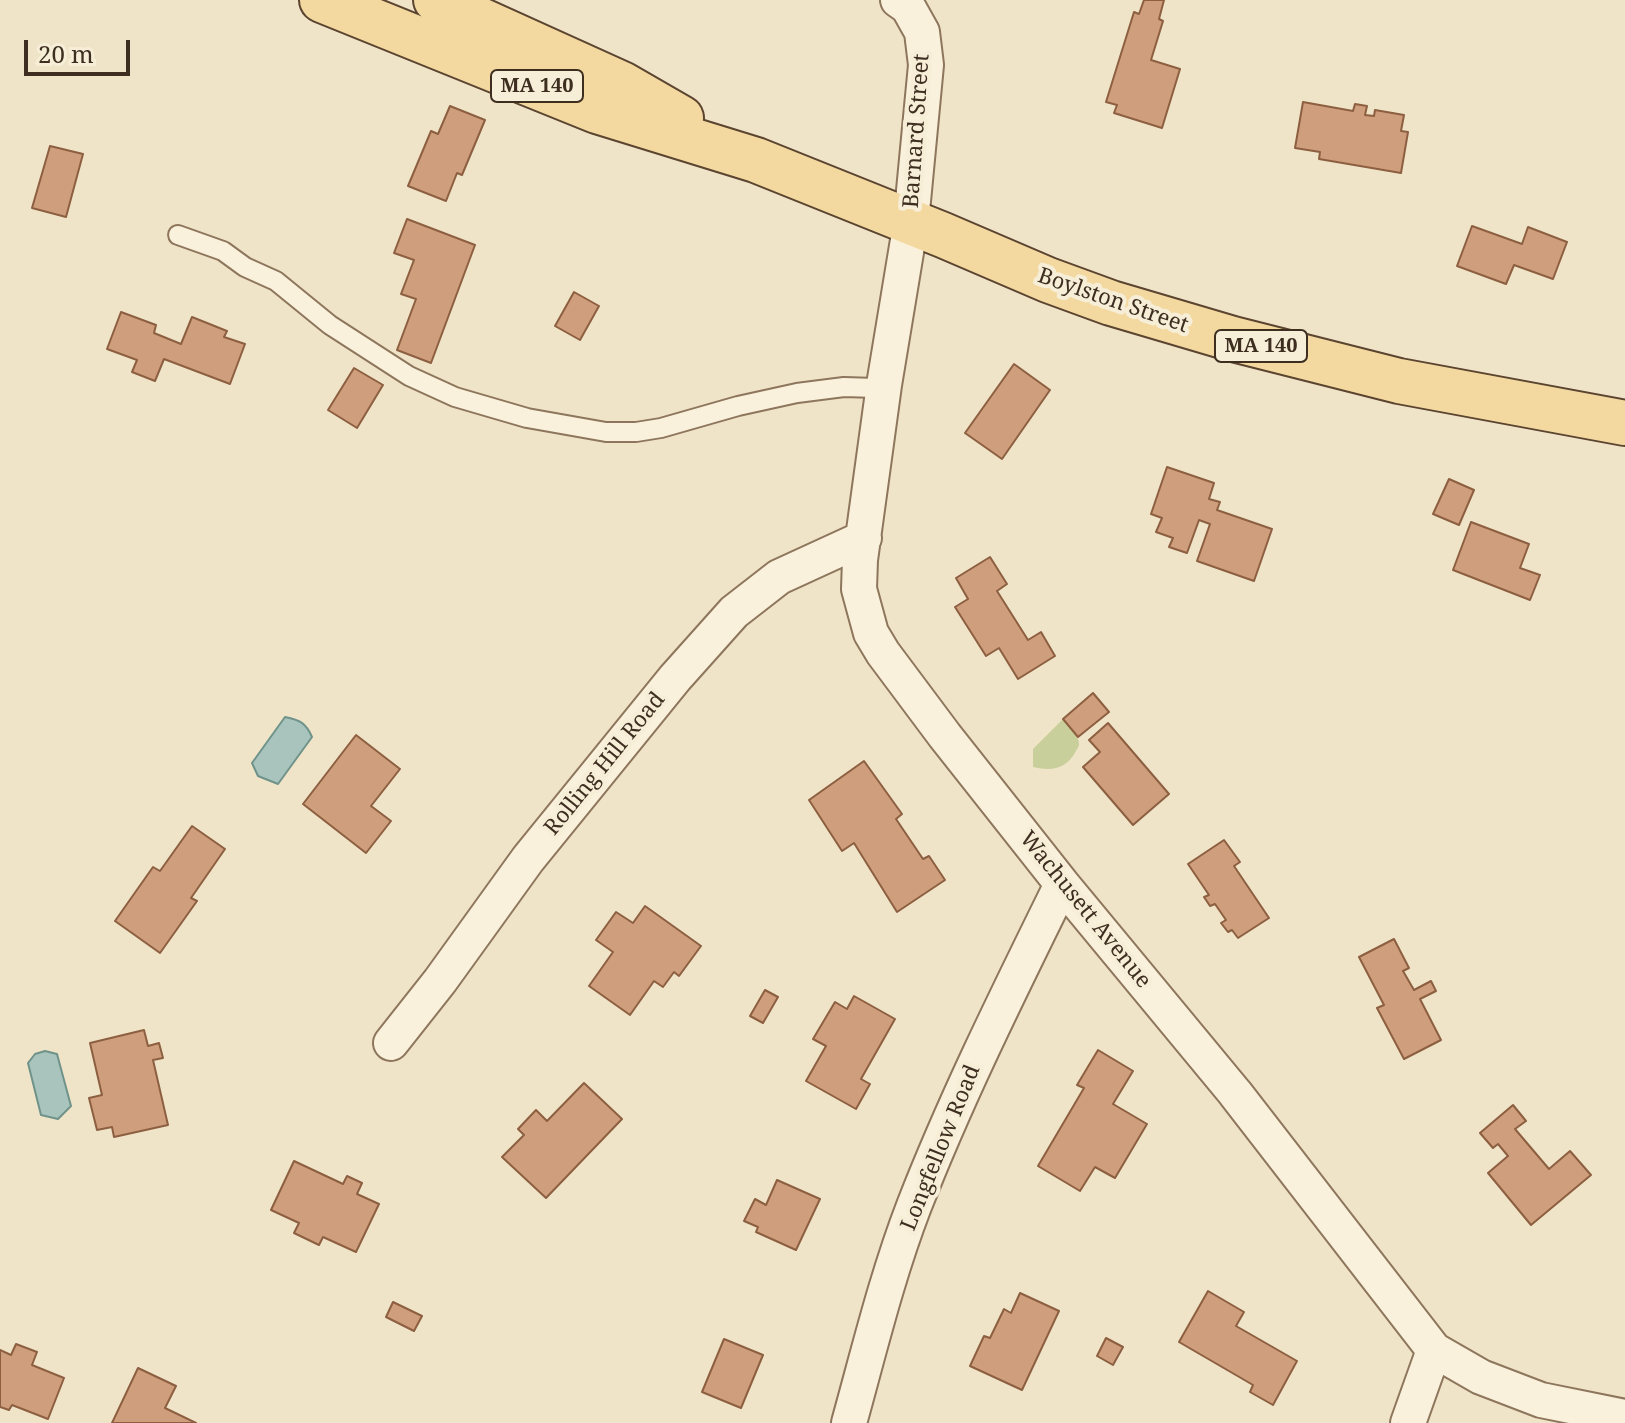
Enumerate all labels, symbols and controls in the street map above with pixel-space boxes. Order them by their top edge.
scale bar [28,24,134,74]
text: 20 m [38,37,94,70]
street label: Barnard Street [898,53,936,209]
road number: MA 140 [491,70,583,102]
street label: Boylston Street [1034,263,1192,339]
road number: MA 140 [1215,330,1307,362]
street label: Rolling Hill Road [539,687,671,841]
street label: Wachusett Avenue [1014,826,1156,994]
street label: Longfellow Road [896,1061,986,1235]

